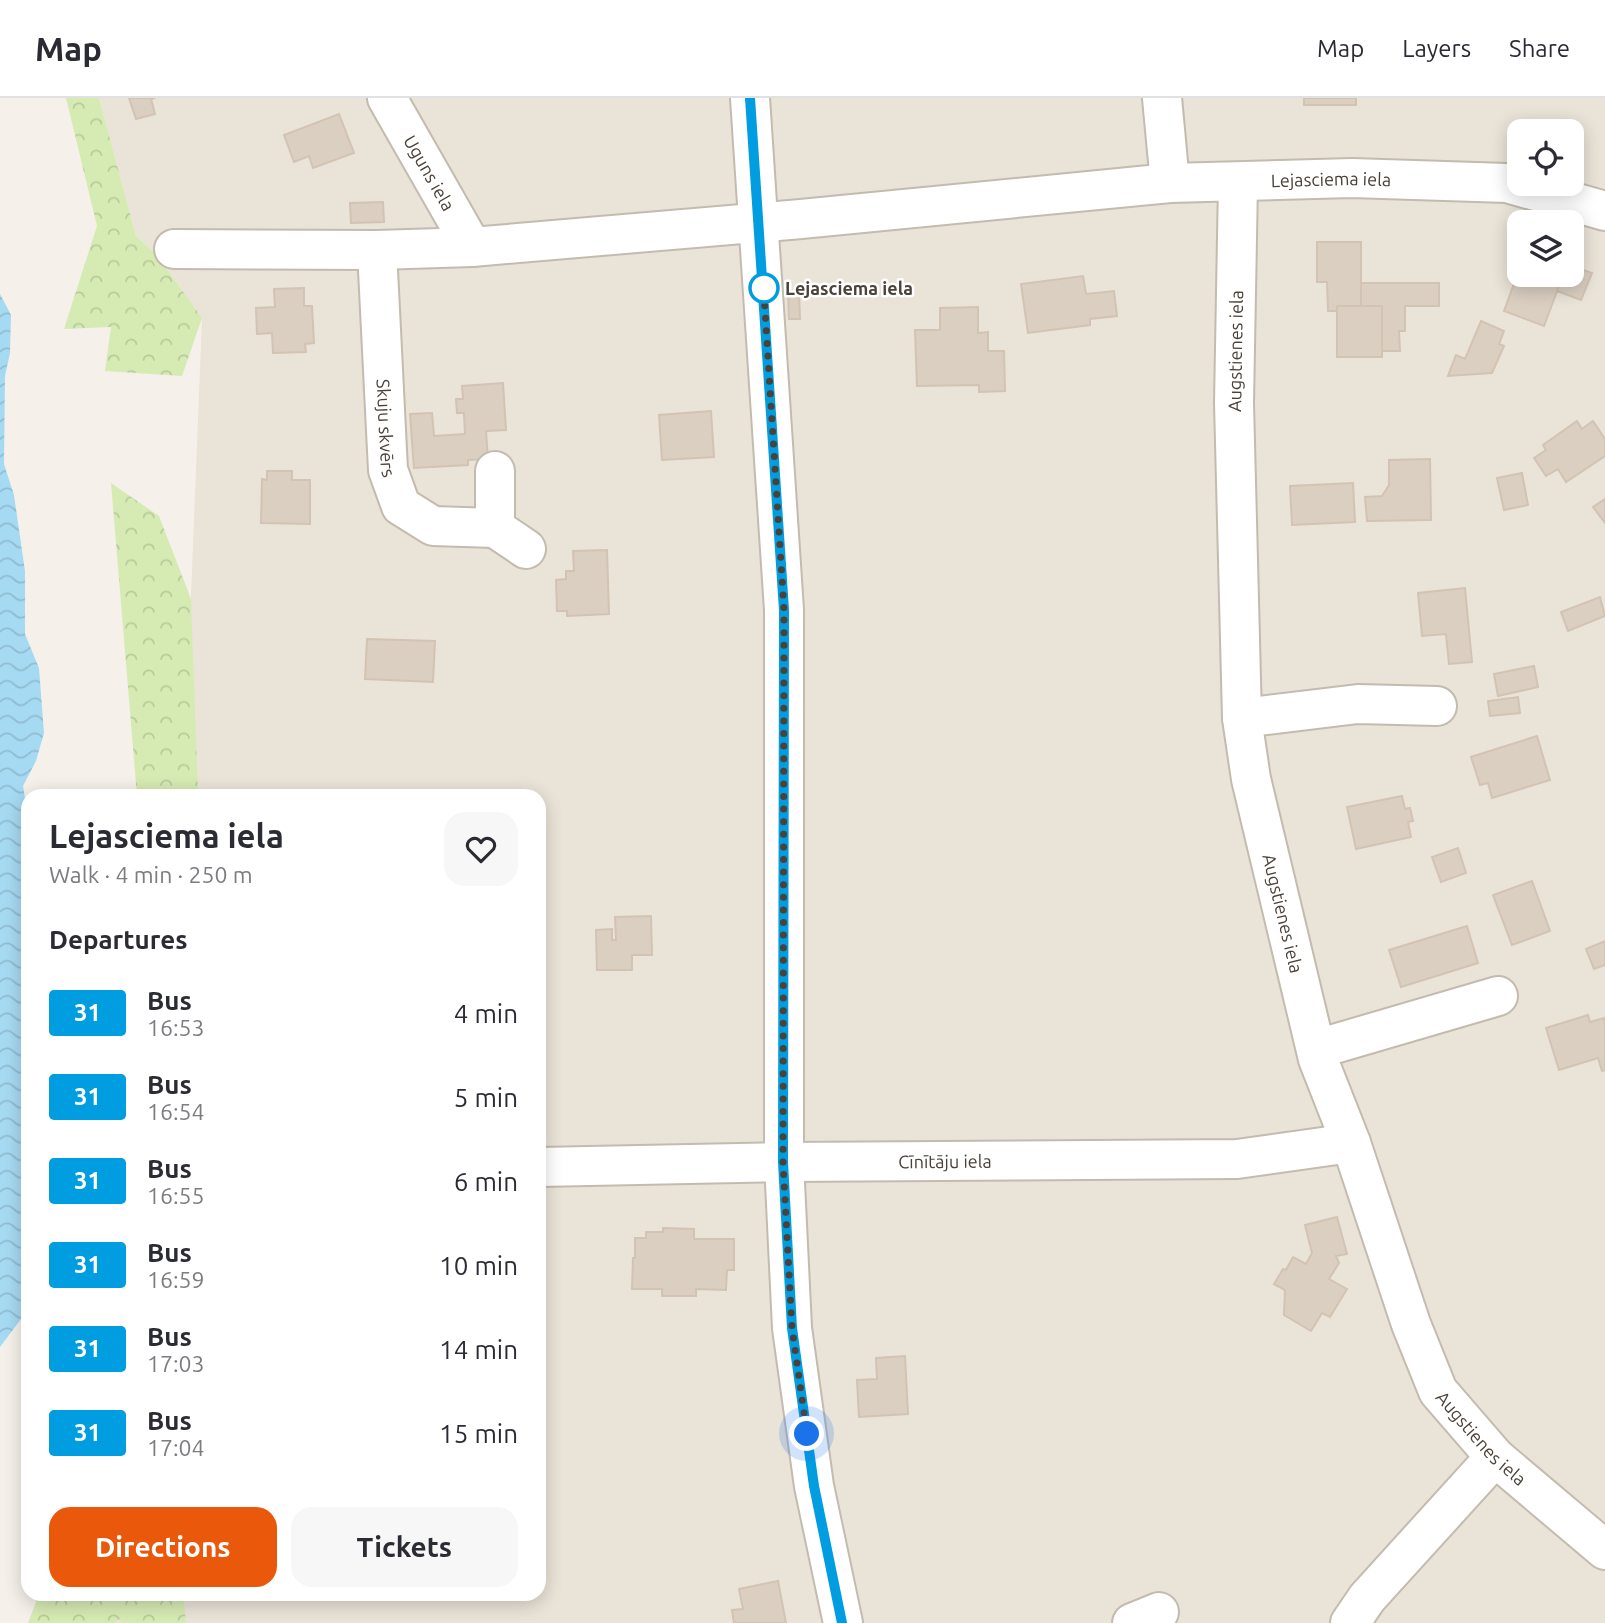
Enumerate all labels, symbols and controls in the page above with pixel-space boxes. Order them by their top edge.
text: Map [35,30,102,67]
text: Map [1317,35,1364,62]
text: Layers [1402,35,1471,62]
text: Share [1509,35,1570,62]
map controls [1507,119,1584,287]
button: locate [1507,119,1584,196]
street label: Uguns iela [400,131,459,214]
street label: Lejasciema iela [1270,168,1392,190]
button: layers [1507,210,1584,287]
marker: Lejasciema iela [749,273,779,303]
place label: Lejasciema iela [785,278,913,298]
street label: Augstienes iela [1224,290,1246,412]
street label: Skuju skvērs [373,378,400,480]
button: heart [444,812,518,886]
text: Lejasciema iela [49,817,284,854]
street label: Augstienes iela [1259,852,1307,975]
text: Walk · 4 min · 250 m [49,862,253,887]
text: Departures [49,925,187,954]
text: Bus [147,986,192,1015]
text: 31 [74,999,101,1026]
text: 4 min [454,999,518,1028]
text: 16:53 [147,1015,205,1040]
text: Bus [147,1070,192,1099]
text: 31 [74,1083,101,1110]
text: 5 min [454,1083,518,1112]
text: 16:54 [147,1099,205,1124]
street label: Cīnītāju iela [898,1151,992,1171]
text: Bus [147,1154,192,1183]
text: 31 [74,1167,101,1194]
text: 6 min [454,1167,518,1196]
text: 16:55 [147,1183,205,1208]
text: Bus [147,1238,192,1267]
text: 31 [74,1251,101,1278]
text: 10 min [439,1251,518,1280]
text: 16:59 [147,1267,205,1292]
text: Bus [147,1322,192,1351]
text: 31 [74,1335,101,1362]
text: 14 min [439,1335,518,1364]
text: 17:03 [147,1351,205,1376]
street label: Augstienes iela [1432,1387,1530,1489]
text: Bus [147,1406,192,1435]
your location [789,1416,824,1451]
text: 31 [74,1419,101,1446]
text: 15 min [439,1419,518,1448]
text: 17:04 [147,1435,205,1460]
button: Directions [49,1507,277,1587]
button: Tickets [291,1507,518,1587]

